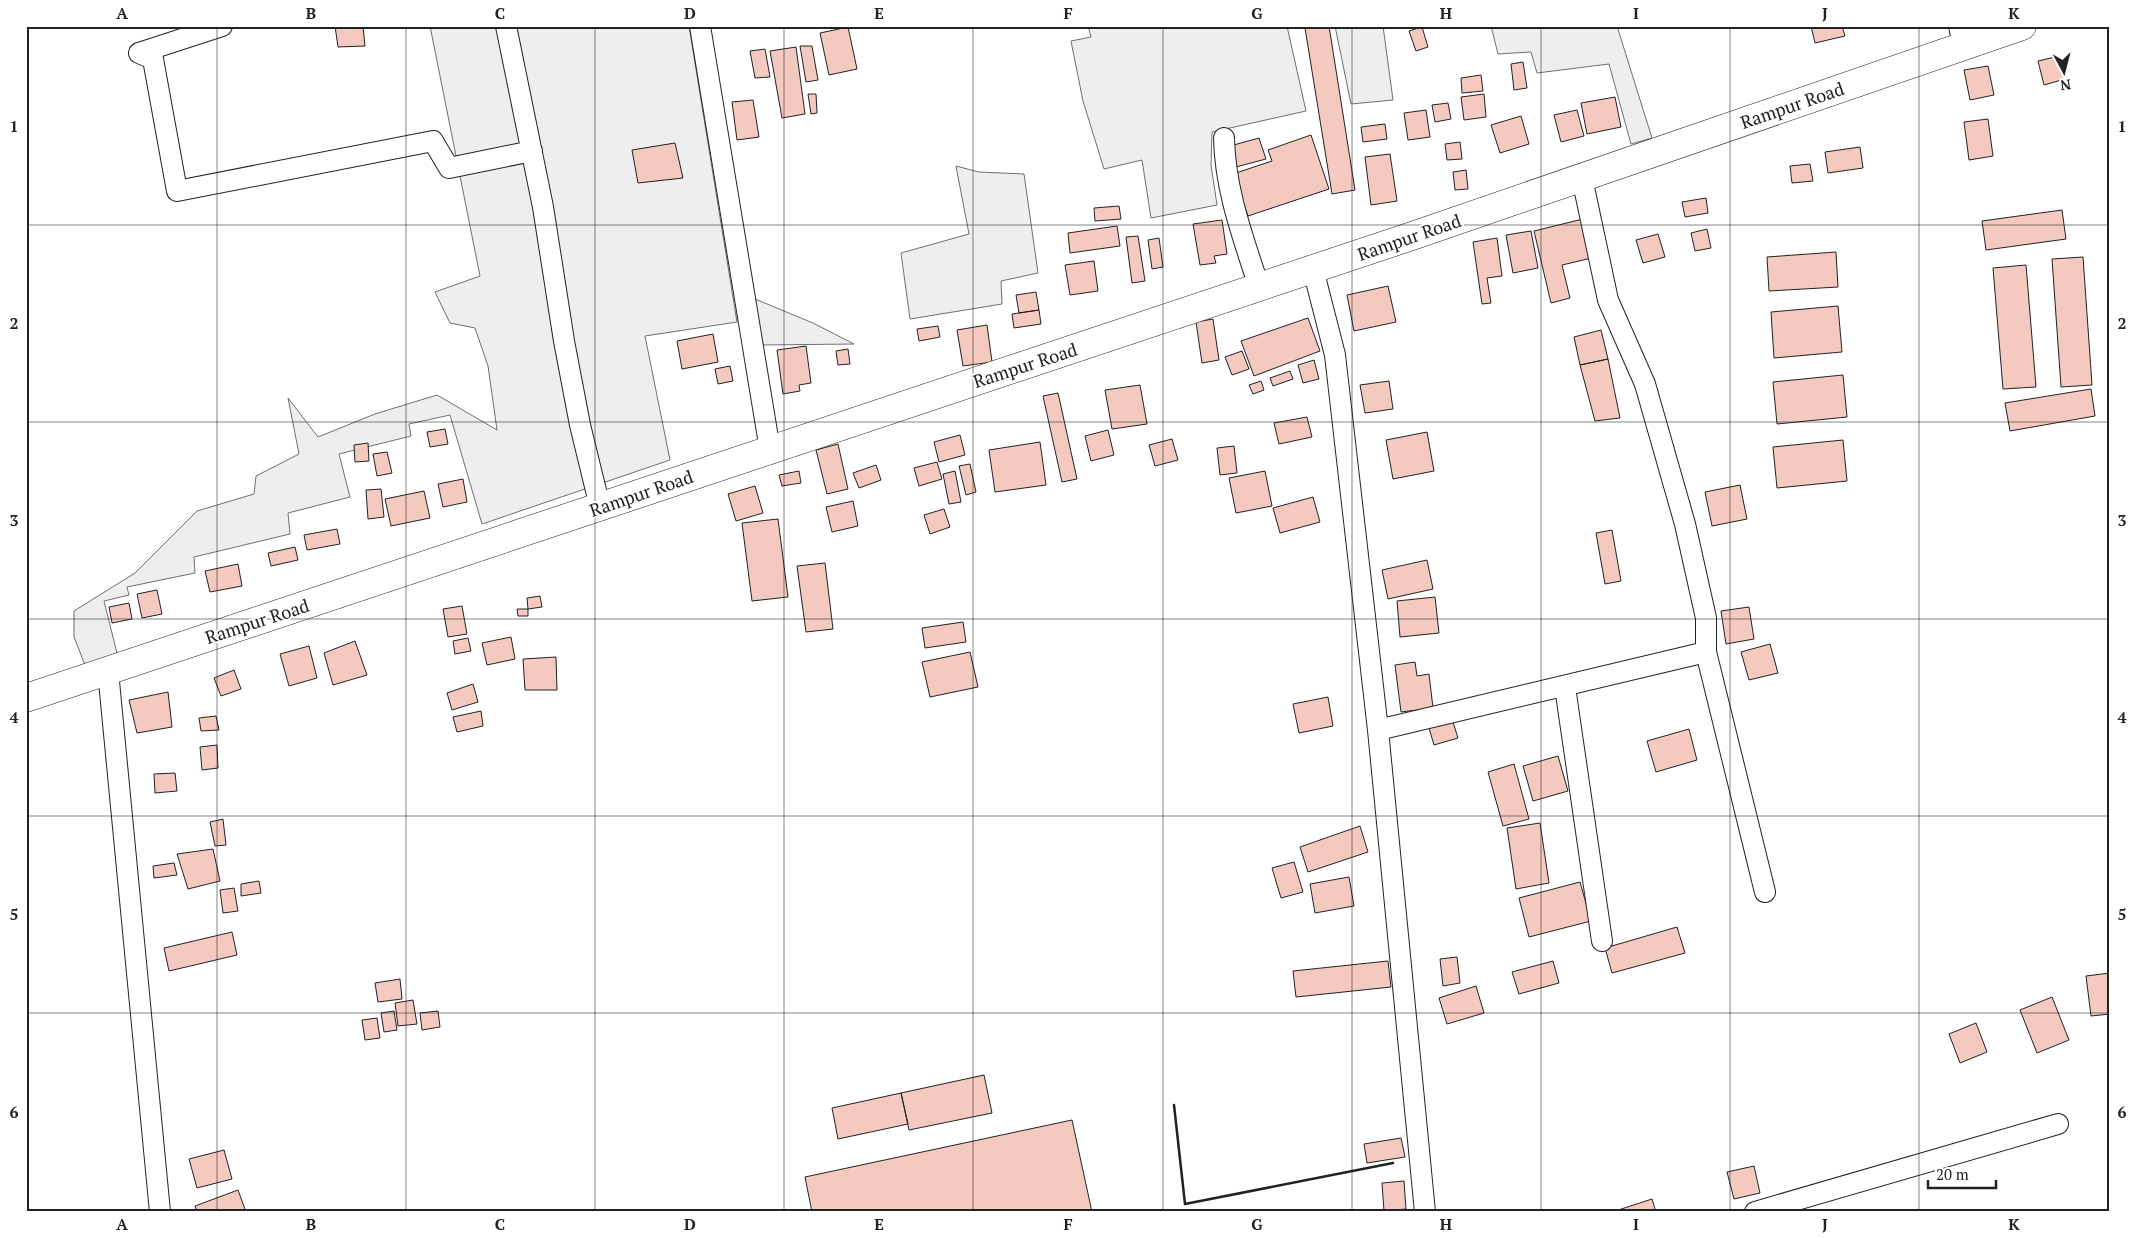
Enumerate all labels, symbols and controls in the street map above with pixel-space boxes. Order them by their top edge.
text: A [116,2,128,24]
text: B [306,2,316,24]
text: C [495,2,505,24]
text: D [684,2,696,24]
text: E [874,2,884,24]
text: F [1063,2,1073,24]
text: G [1251,2,1263,24]
text: H [1440,2,1452,24]
text: I [1633,2,1639,24]
text: J [1822,2,1828,24]
text: K [2008,2,2020,24]
north arrow [2038,48,2088,98]
text: N [2059,75,2072,96]
street label: Rampur Road [1737,76,1847,134]
text: 1 [9,115,19,137]
text: 1 [2117,115,2127,137]
street label: Rampur Road [1354,208,1464,266]
text: 2 [9,312,19,334]
text: 2 [2117,312,2127,334]
street label: Rampur Road [970,337,1080,393]
street label: Rampur Road [586,464,696,522]
text: 3 [9,509,19,531]
text: 3 [2117,509,2127,531]
street label: Rampur Road [202,593,312,649]
text: 4 [9,706,19,728]
text: 4 [2117,706,2127,728]
text: 5 [9,903,19,925]
text: 5 [2117,903,2127,925]
text: 6 [9,1101,19,1123]
text: 6 [2117,1101,2127,1123]
scale bar [1928,1158,1996,1190]
text: 20 m [1936,1164,1969,1184]
text: A [116,1213,128,1235]
text: B [306,1213,316,1235]
text: C [495,1213,505,1235]
text: D [684,1213,696,1235]
text: E [874,1213,884,1235]
text: F [1063,1213,1073,1235]
text: G [1251,1213,1263,1235]
text: H [1440,1213,1452,1235]
text: I [1633,1213,1639,1235]
text: J [1822,1213,1828,1235]
text: K [2008,1213,2020,1235]

